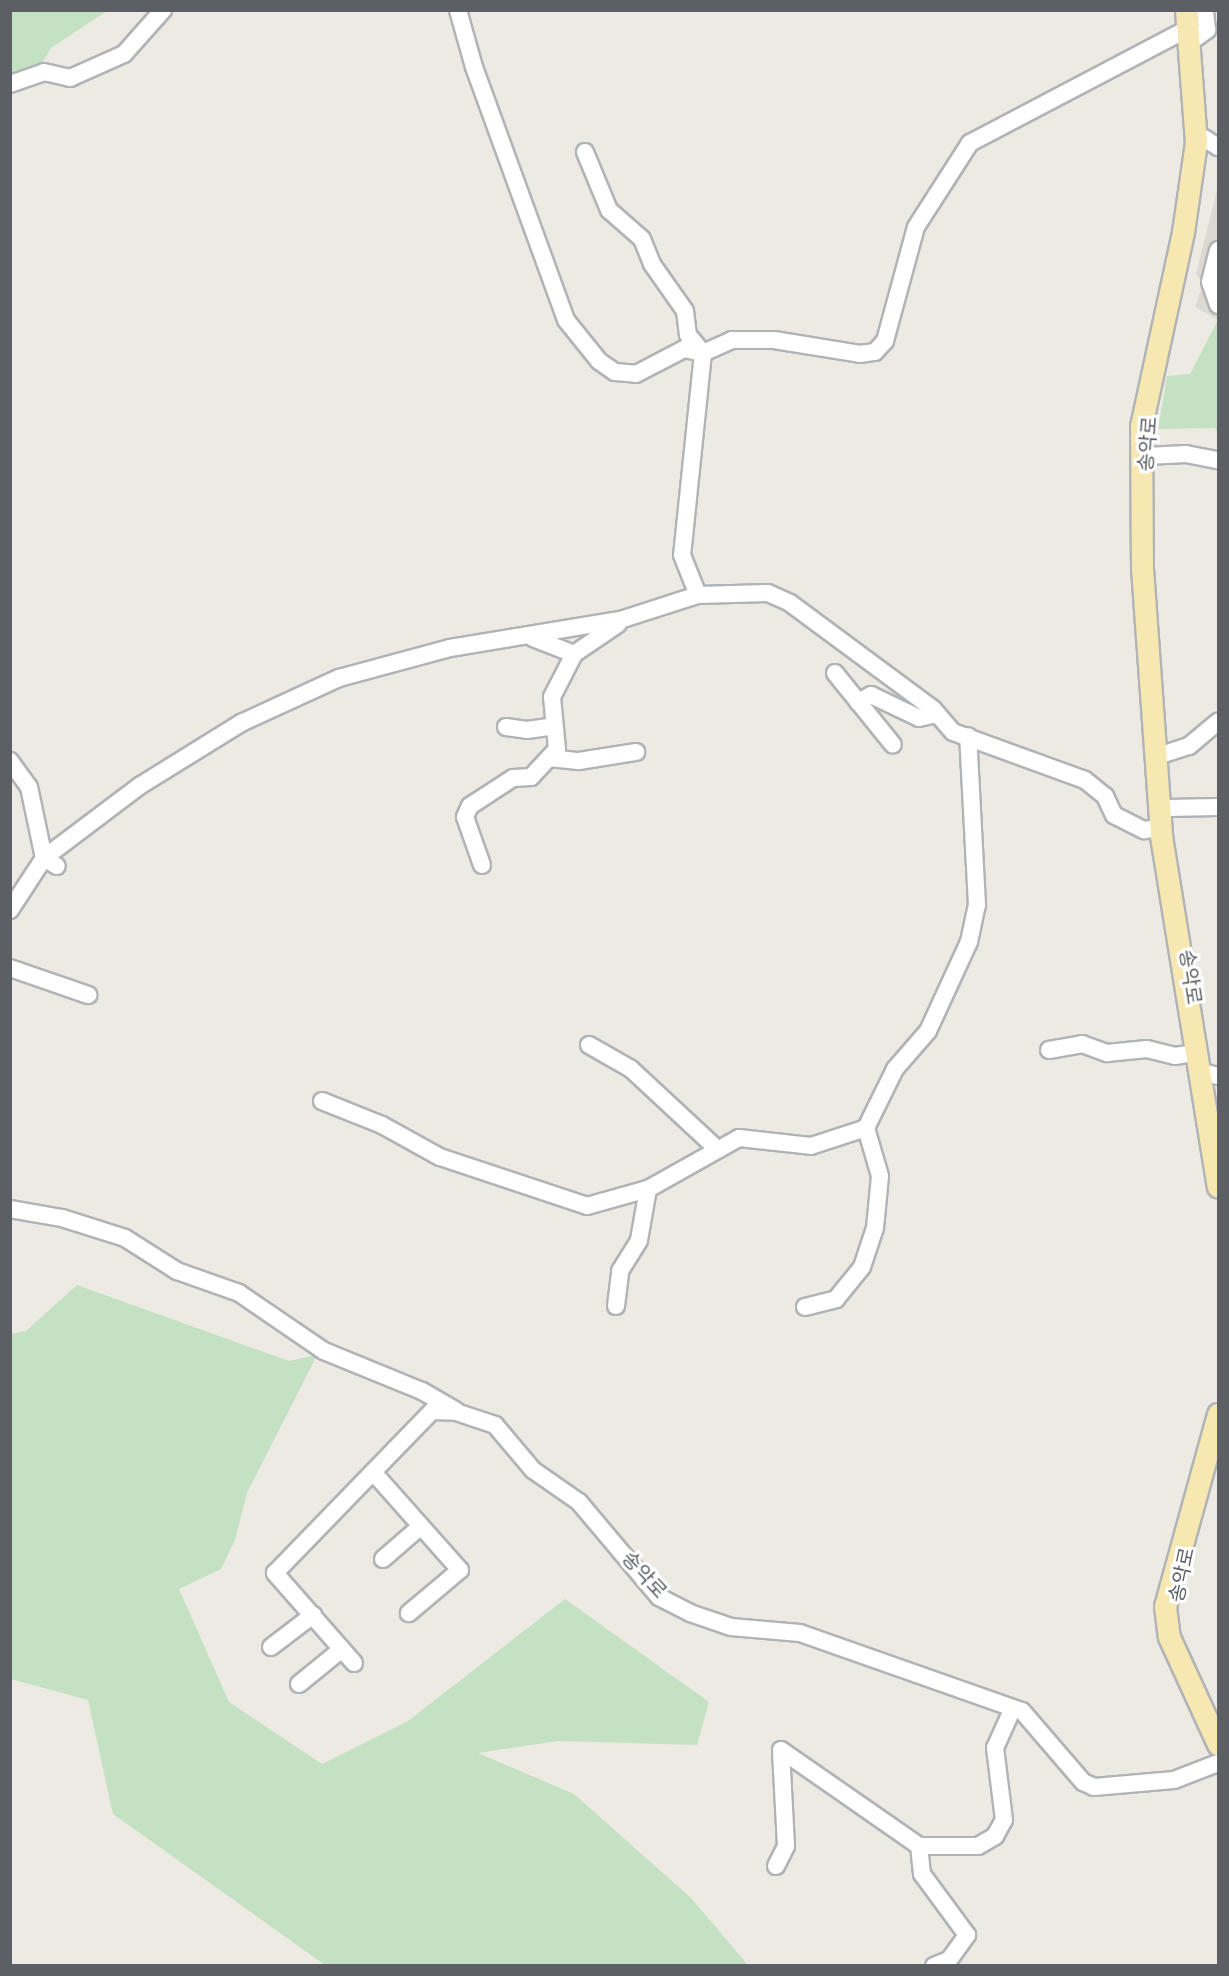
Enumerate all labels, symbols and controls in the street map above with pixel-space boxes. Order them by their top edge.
street label: 송악로 [1134,416,1162,472]
street label: 송악로 [1174,948,1206,1006]
street label: 송악로 [1165,1546,1199,1604]
street label: 송악로 [616,1547,672,1603]

